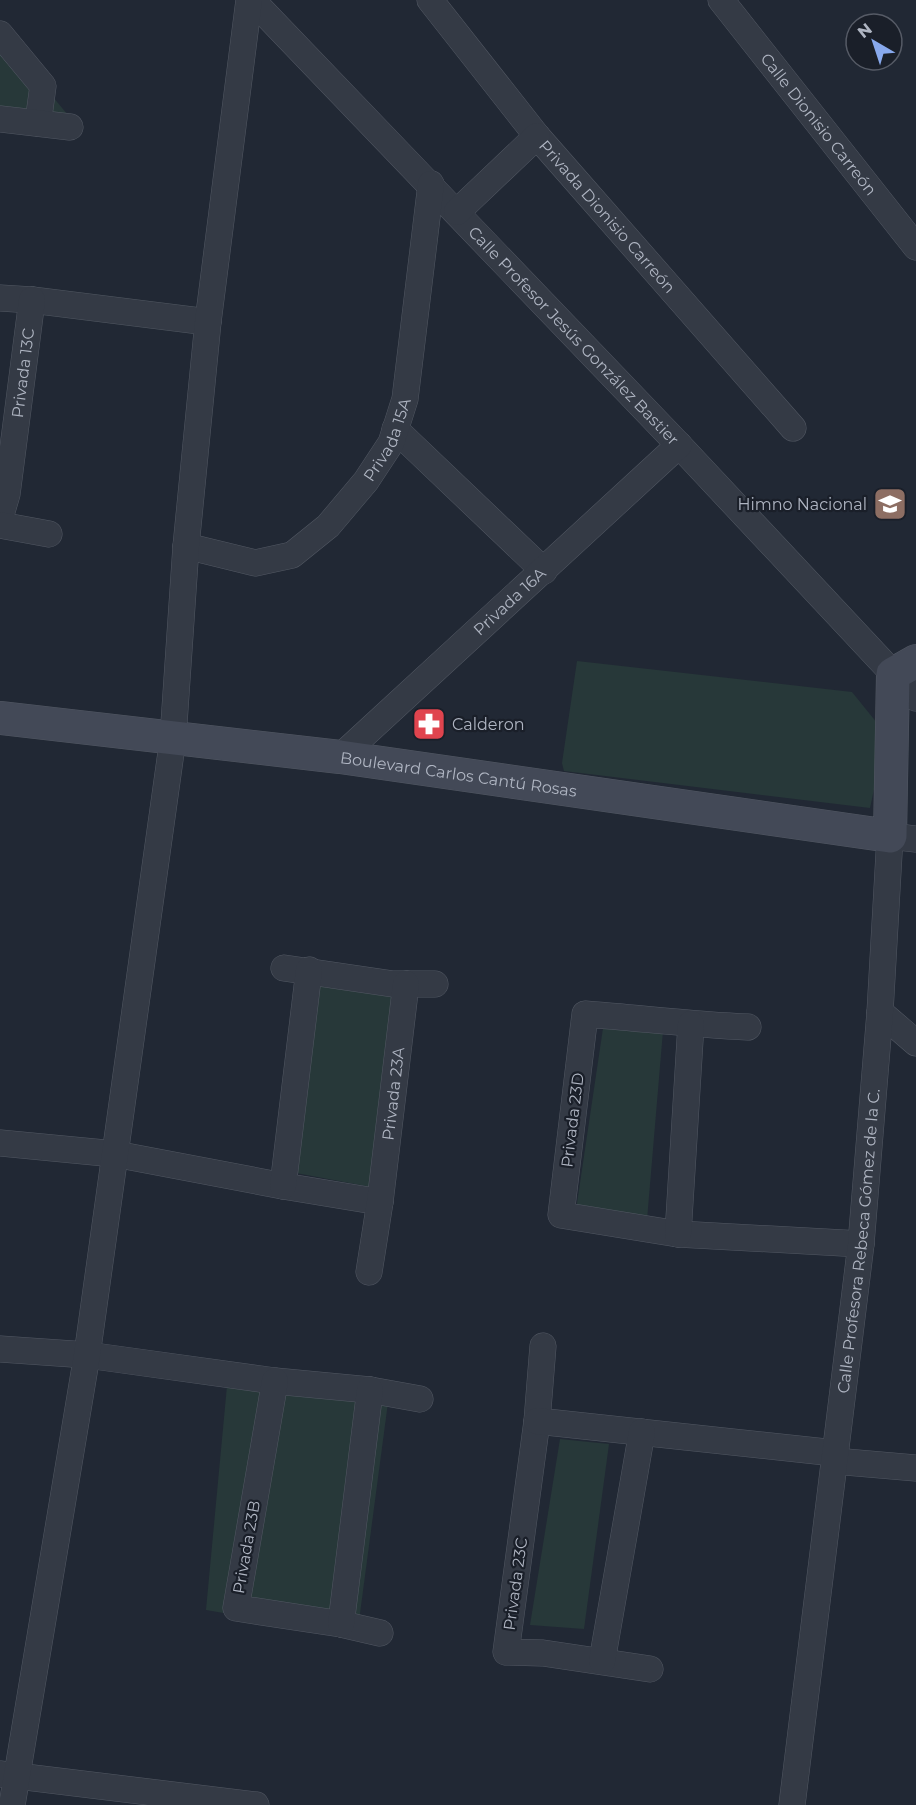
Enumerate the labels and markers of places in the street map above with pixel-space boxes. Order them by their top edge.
school or university icon: Himno Nacional [872,486,908,522]
place label: Himno Nacional [737,495,867,514]
pharmacy icon: Calderon [411,706,447,742]
place label: Calderon [452,715,525,734]

